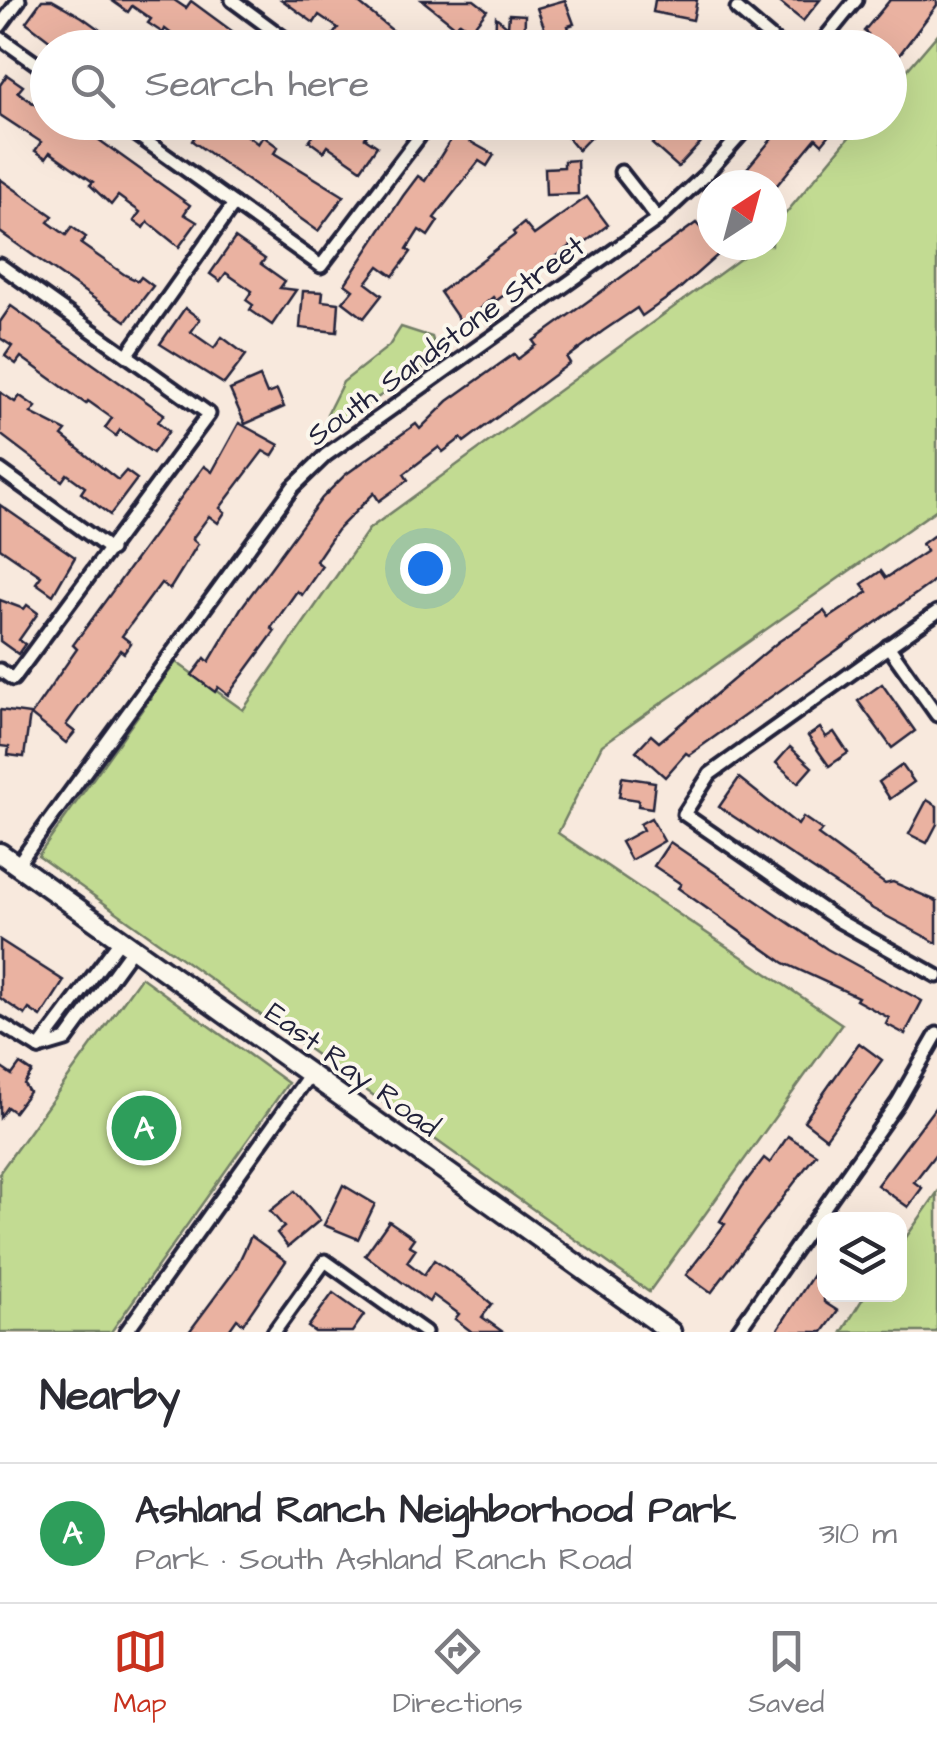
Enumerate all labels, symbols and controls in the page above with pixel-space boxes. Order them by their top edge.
search box [30,30,907,140]
icon: search [65,58,120,113]
text: Search here [145,59,369,111]
north arrow [697,170,787,260]
street label: South Sandstone Street [298,226,594,456]
your location [400,543,451,594]
street label: East Ray Road [256,992,448,1148]
pin: A [112,1090,176,1166]
map controls [817,1212,907,1302]
button: layers [817,1212,907,1302]
text: Nearby [40,1368,180,1426]
text: Ashland Ranch Neighborhood Park [135,1485,736,1537]
text: A [62,1511,83,1556]
text: 310 m [819,1511,897,1556]
text: Park · South Ashland Ranch Road [135,1537,632,1582]
tab: Map [113,1624,168,1723]
tab: Directions [393,1624,523,1723]
tab: Saved [748,1624,824,1723]

